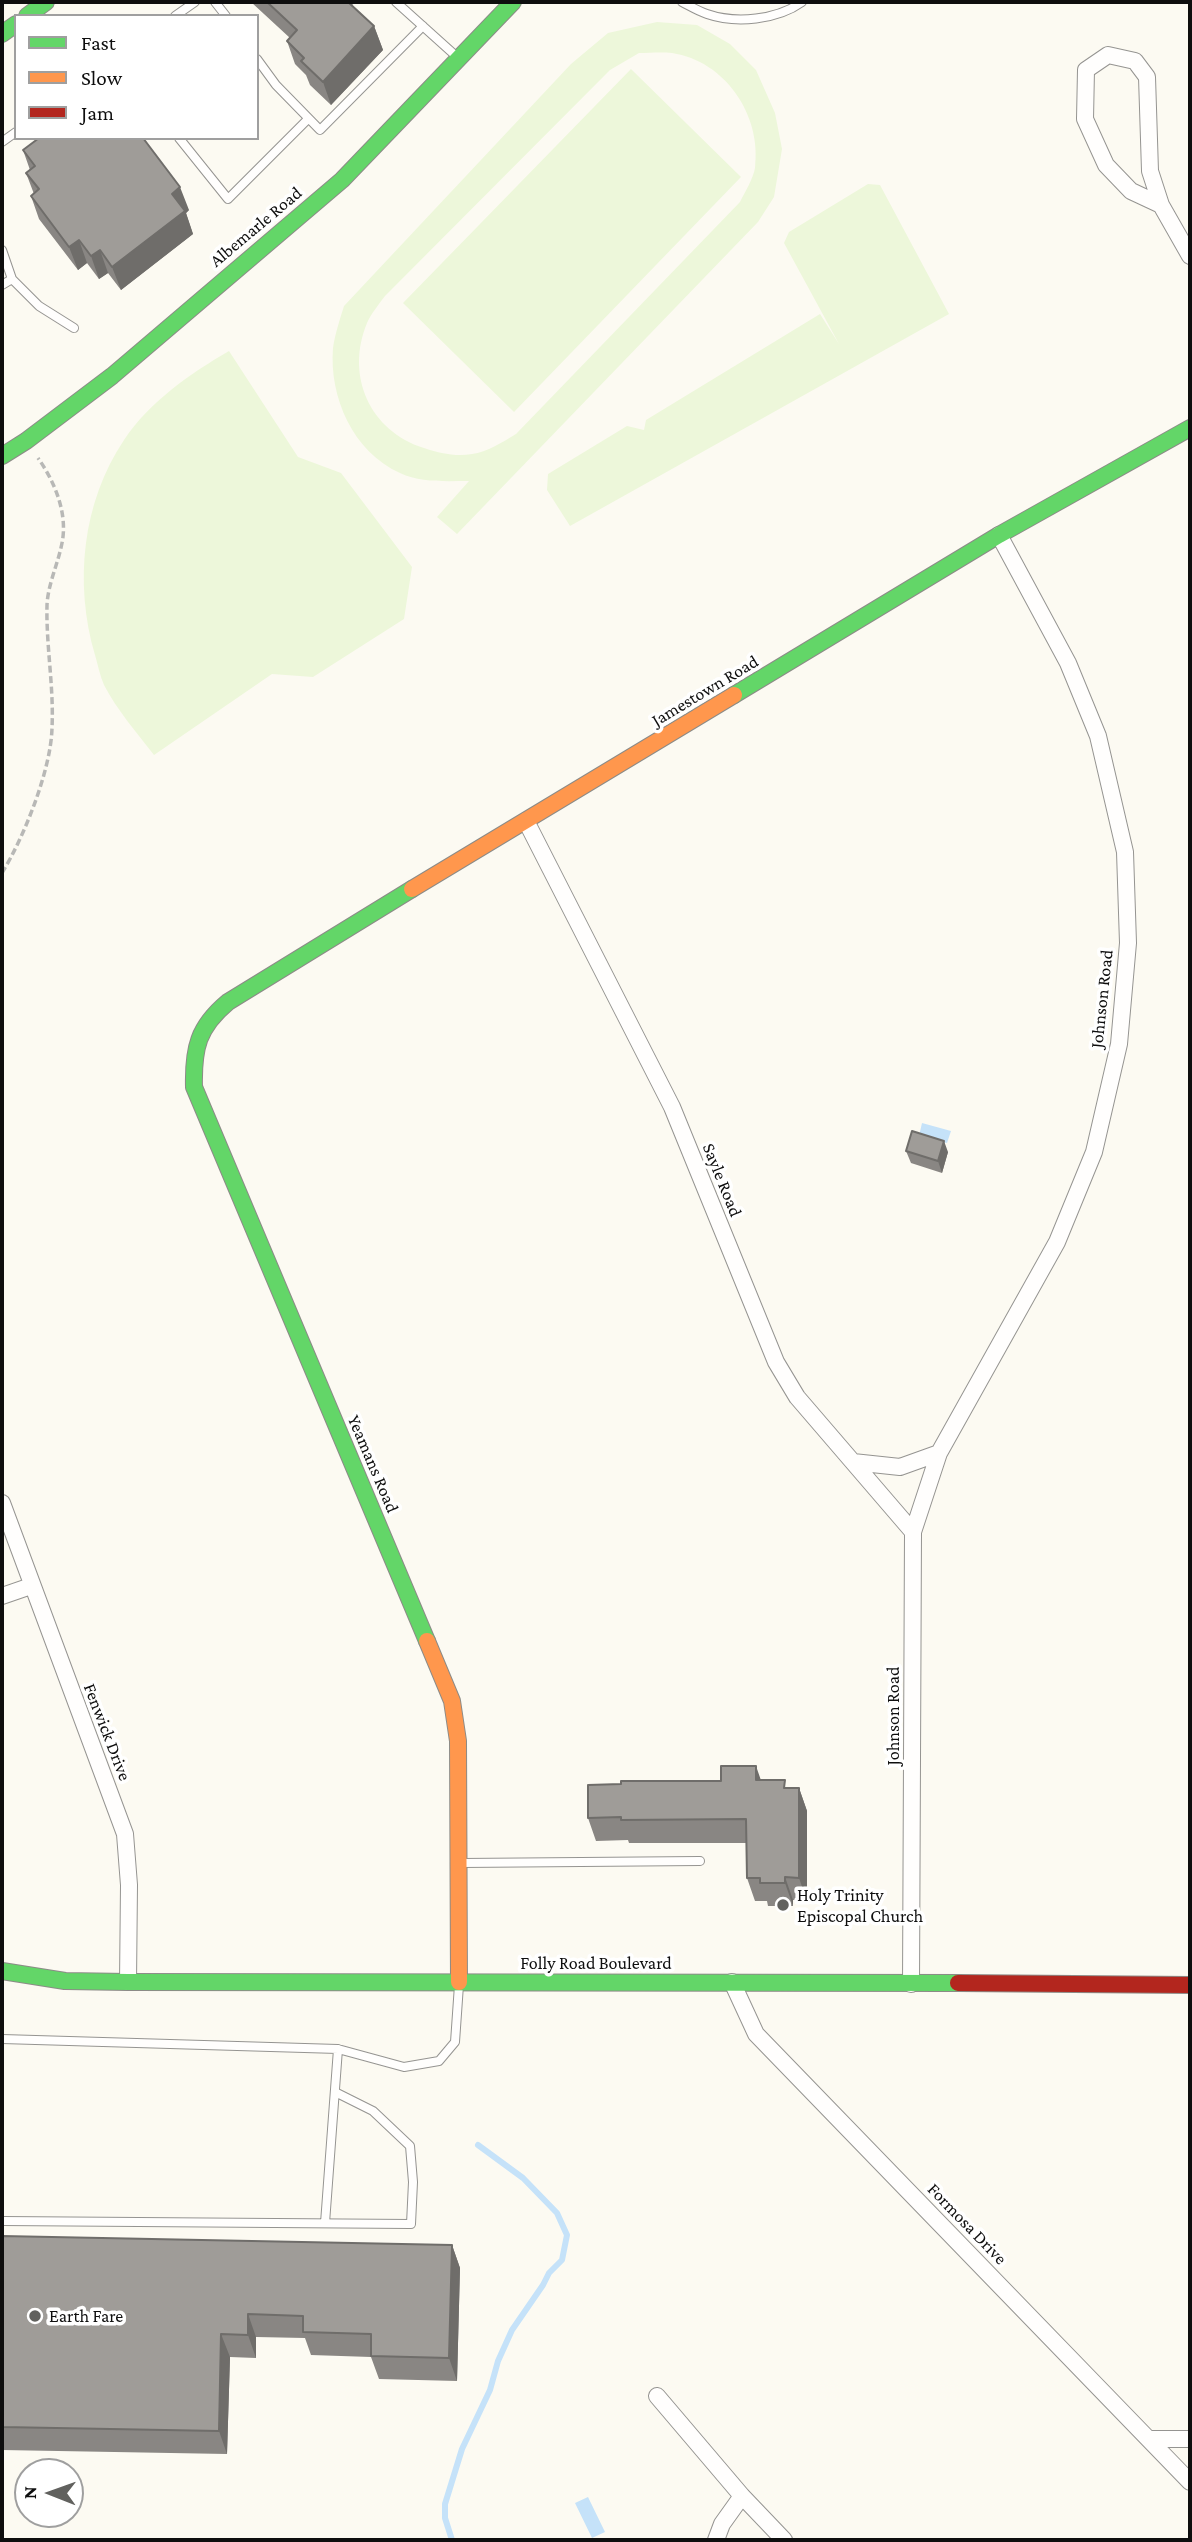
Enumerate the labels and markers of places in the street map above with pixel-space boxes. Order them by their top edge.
place label: Holy Trinity Episcopal Church [797,1884,923,1926]
marker: Holy Trinity Episcopal Church [775,1897,791,1913]
place label: Earth Fare [49,2305,123,2327]
marker: Earth Fare [27,2308,43,2324]

